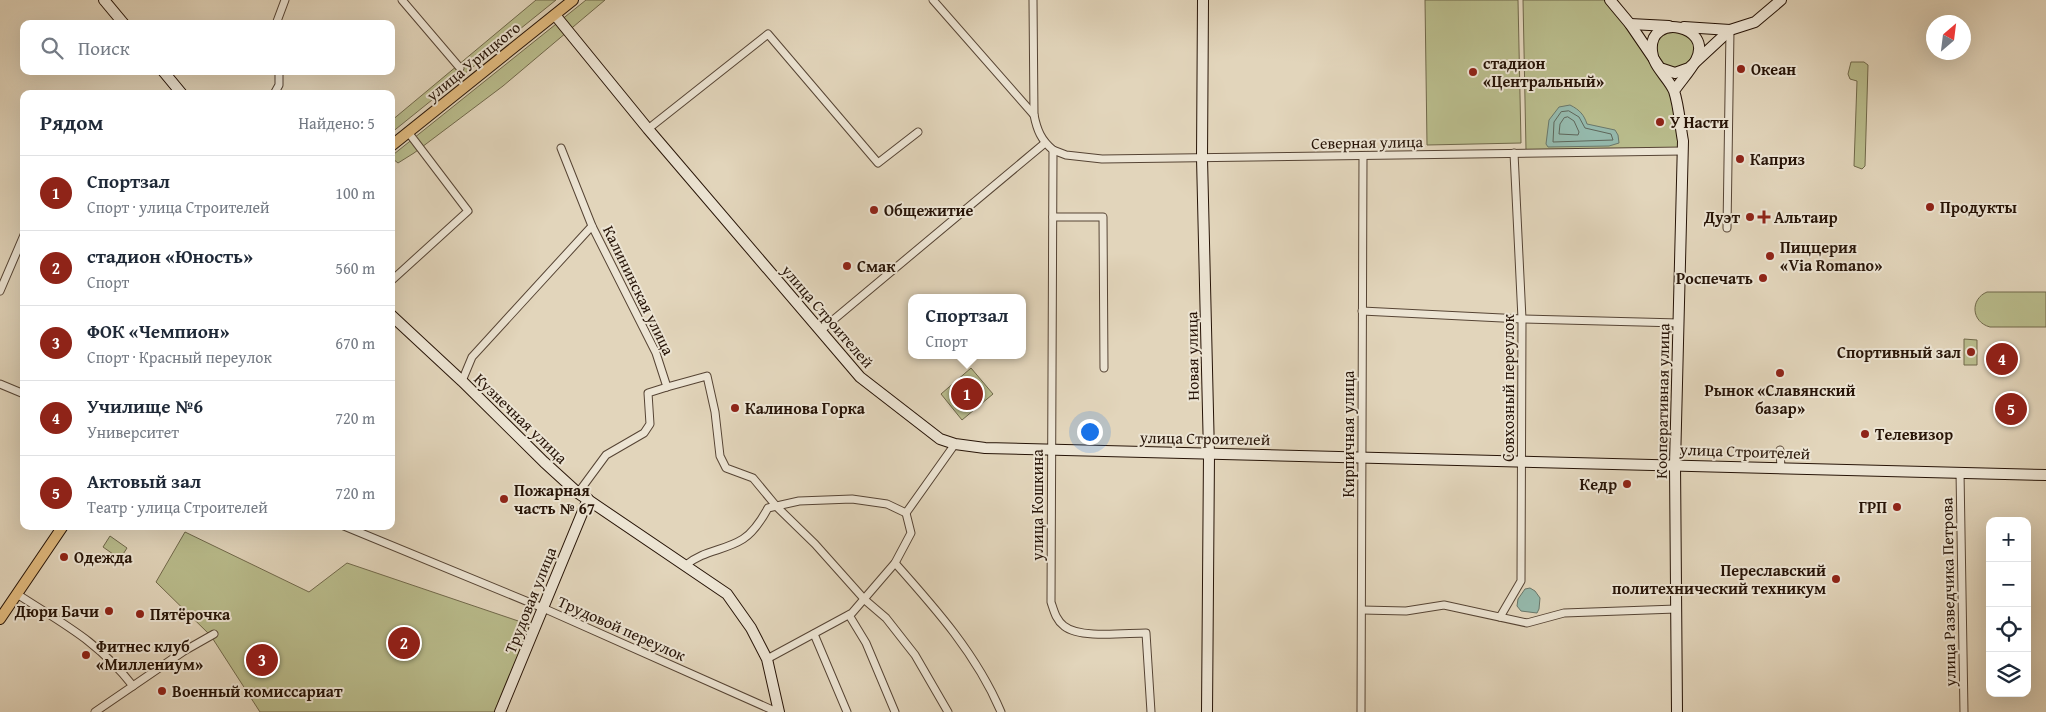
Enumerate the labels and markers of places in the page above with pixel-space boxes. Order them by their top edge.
place label: стадион «Центральный» [1483,51,1604,93]
place label: Океан [1751,57,1796,81]
marker: Океан [1735,63,1747,75]
marker: стадион «Центральный» [1467,66,1479,78]
place label: У Насти [1670,110,1729,134]
marker: У Насти [1654,116,1666,128]
place label: Каприз [1750,147,1806,171]
marker: Каприз [1734,153,1746,165]
place label: Продукты [1940,195,2017,219]
place label: Общежитие [884,198,974,222]
marker: Продукты [1924,201,1936,213]
marker: Общежитие [868,204,880,216]
place label: Дуэт [1703,205,1740,229]
place label: Альтаир [1774,205,1838,229]
marker: Дуэт [1744,211,1756,223]
marker: Альтаир [1758,211,1770,223]
place label: Пиццерия «Via Romano» [1780,235,1883,277]
marker: Пиццерия «Via Romano» [1764,250,1776,262]
place label: Смак [857,254,896,278]
marker: Смак [841,260,853,272]
place label: Роспечать [1676,266,1753,290]
marker: Роспечать [1757,272,1769,284]
place label: Спортивный зал [1837,340,1962,364]
pin: 4 [1986,340,2018,378]
marker: Спортивный зал [1965,346,1977,358]
marker: Рынок «Славянский базар» [1774,367,1786,379]
pin: 1 [951,375,983,413]
place label: Рынок «Славянский базар» [1704,378,1856,420]
pin: 5 [1995,390,2027,428]
place label: Калинова Горка [745,396,866,420]
marker: Калинова Горка [729,402,741,414]
place label: Телевизор [1875,422,1953,446]
marker: Телевизор [1859,428,1871,440]
place label: Кедр [1580,472,1617,496]
place label: Пожарная часть № 67 [514,478,595,520]
marker: Кедр [1621,478,1633,490]
marker: Пожарная часть № 67 [498,493,510,505]
place label: ГРП [1859,495,1887,519]
marker: ГРП [1891,501,1903,513]
place label: Одежда [74,545,133,569]
marker: Одежда [58,551,70,563]
place label: Переславский политехнический техникум [1612,558,1826,600]
marker: Переславский политехнический техникум [1830,573,1842,585]
place label: Дюри Бачи [14,599,99,623]
place label: Пятёрочка [150,602,231,626]
marker: Дюри Бачи [103,605,115,617]
marker: Пятёрочка [134,608,146,620]
pin: 2 [388,624,420,662]
place label: Фитнес клуб «Миллениум» [96,634,203,676]
pin: 3 [246,641,278,679]
marker: Фитнес клуб «Миллениум» [80,649,92,661]
place label: Военный комиссариат [172,679,343,703]
marker: Военный комиссариат [156,685,168,697]

